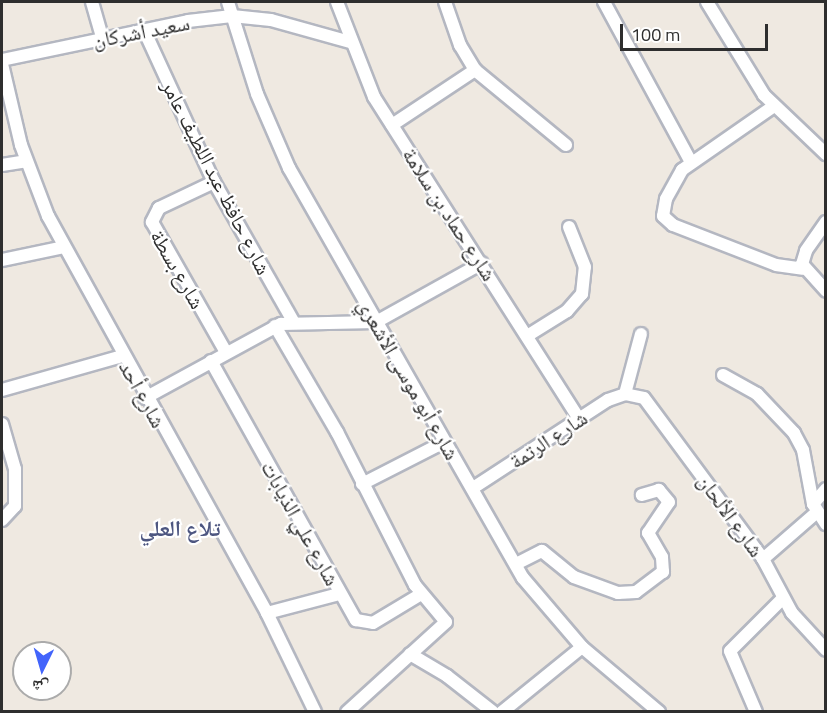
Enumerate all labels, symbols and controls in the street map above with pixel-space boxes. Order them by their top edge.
street label: سعيد أشركان [90,9,192,53]
scale bar [623,12,772,50]
text: 100 m [631,21,680,48]
street label: شارع حافظ عبد اللطيف عامر [157,75,277,279]
street label: شارع حماد بن سلامة [398,143,502,285]
street label: شارع بسطة [145,225,211,313]
street label: شارع أبو موسى الأشعري [353,294,465,464]
street label: شارع أحد [114,356,172,432]
street label: شارع الرتمة [504,405,592,473]
street label: شارع علي الذيابات [256,456,346,590]
street label: شارع الألحان [692,469,770,561]
district label: تلاع العلي [139,516,221,542]
north arrow [12,641,72,701]
text: ش [31,674,50,700]

